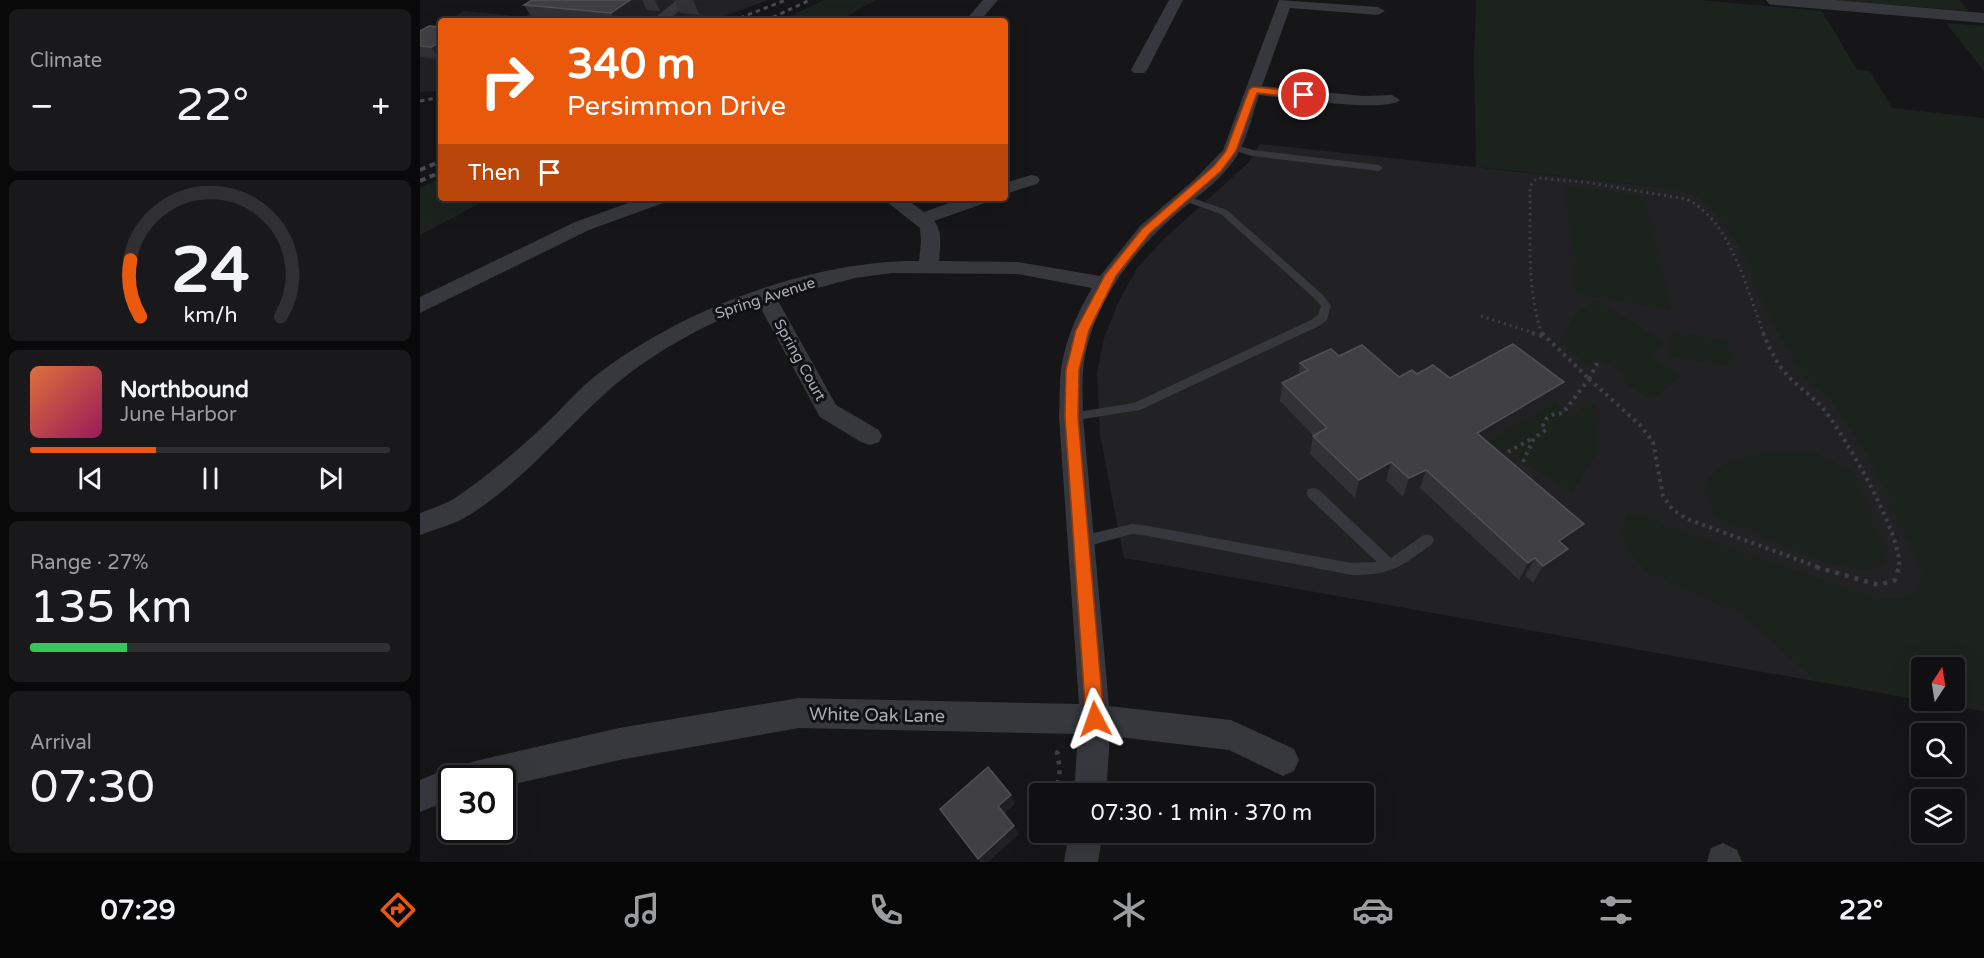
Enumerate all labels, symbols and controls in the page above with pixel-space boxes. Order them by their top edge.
text: 340 m [567,39,696,90]
icon: right [468,42,546,120]
text: Climate [30,49,102,73]
pin [1278,69,1329,120]
icon: arrive [1287,78,1320,111]
text: 22° [176,79,249,133]
text: − [30,87,54,126]
text: + [371,87,390,126]
text: Persimmon Drive [567,90,786,123]
icon: arrive [533,156,566,189]
text: Then [468,160,521,186]
text: 24 [171,235,249,310]
street label: Spring Avenue [713,273,817,323]
text: km/h [183,303,237,329]
street label: Spring Court [770,316,830,404]
text: Northbound [120,377,249,403]
text: June Harbor [120,403,237,427]
icon: previous [74,462,107,495]
icon: pause [194,462,227,495]
icon: next [314,462,347,495]
text: Range · 27% [30,551,149,575]
text: 135 km [30,581,192,635]
north arrow [1911,657,1965,711]
map controls [1911,657,1965,843]
position arrow [1063,687,1127,751]
street label: White Oak Lane [809,703,945,727]
button: search [1911,723,1965,777]
text: Arrival [30,731,92,755]
text: 07:30 [30,761,155,815]
speed limit sign: 30 [438,765,516,843]
button: layers [1911,789,1965,843]
text: 07:30 · 1 min · 370 m [1091,800,1312,826]
icon: directions [377,889,419,931]
icon: music [621,889,663,931]
icon: phone [865,889,907,931]
icon: climate [1108,889,1150,931]
icon: car [1352,889,1394,931]
icon: filters [1595,889,1637,931]
text: 07:29 [101,894,176,927]
text: 22° [1839,894,1883,927]

